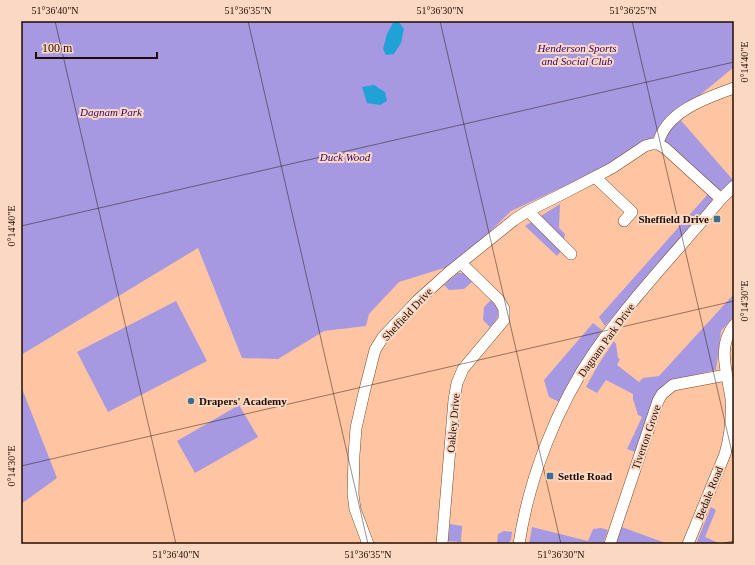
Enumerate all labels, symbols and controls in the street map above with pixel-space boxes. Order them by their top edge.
text: 51°36'40"N [31,5,79,16]
text: 51°36'35"N [224,5,272,16]
text: 51°36'30"N [416,5,464,16]
text: 51°36'25"N [609,5,657,16]
scale bar [36,34,157,60]
text: 100 m [42,41,73,55]
park label: Henderson Sports and Social Club [536,42,617,67]
text: 0°14'40"E [739,42,750,83]
park label: Dagnam Park [79,106,143,118]
park label: Duck Wood [319,151,371,163]
text: 0°14'40"E [6,206,17,247]
place label: Sheffield Drive [638,213,709,225]
marker: Sheffield Drive [712,214,722,224]
text: 0°14'30"E [739,281,750,322]
street label: Sheffield Drive [379,285,435,343]
street label: Dagnam Park Drive [575,301,637,379]
street label: Oakley Drive [444,393,462,453]
place label: Drapers' Academy [199,395,287,407]
marker: Drapers' Academy [186,396,196,406]
street label: Tiverton Grove [629,403,663,471]
text: 0°14'30"E [6,446,17,487]
street label: Bedale Road [693,464,725,521]
place label: Settle Road [558,470,612,482]
marker: Settle Road [545,471,555,481]
text: 51°36'40"N [152,549,200,560]
text: 51°36'35"N [344,549,392,560]
text: 51°36'30"N [537,549,585,560]

